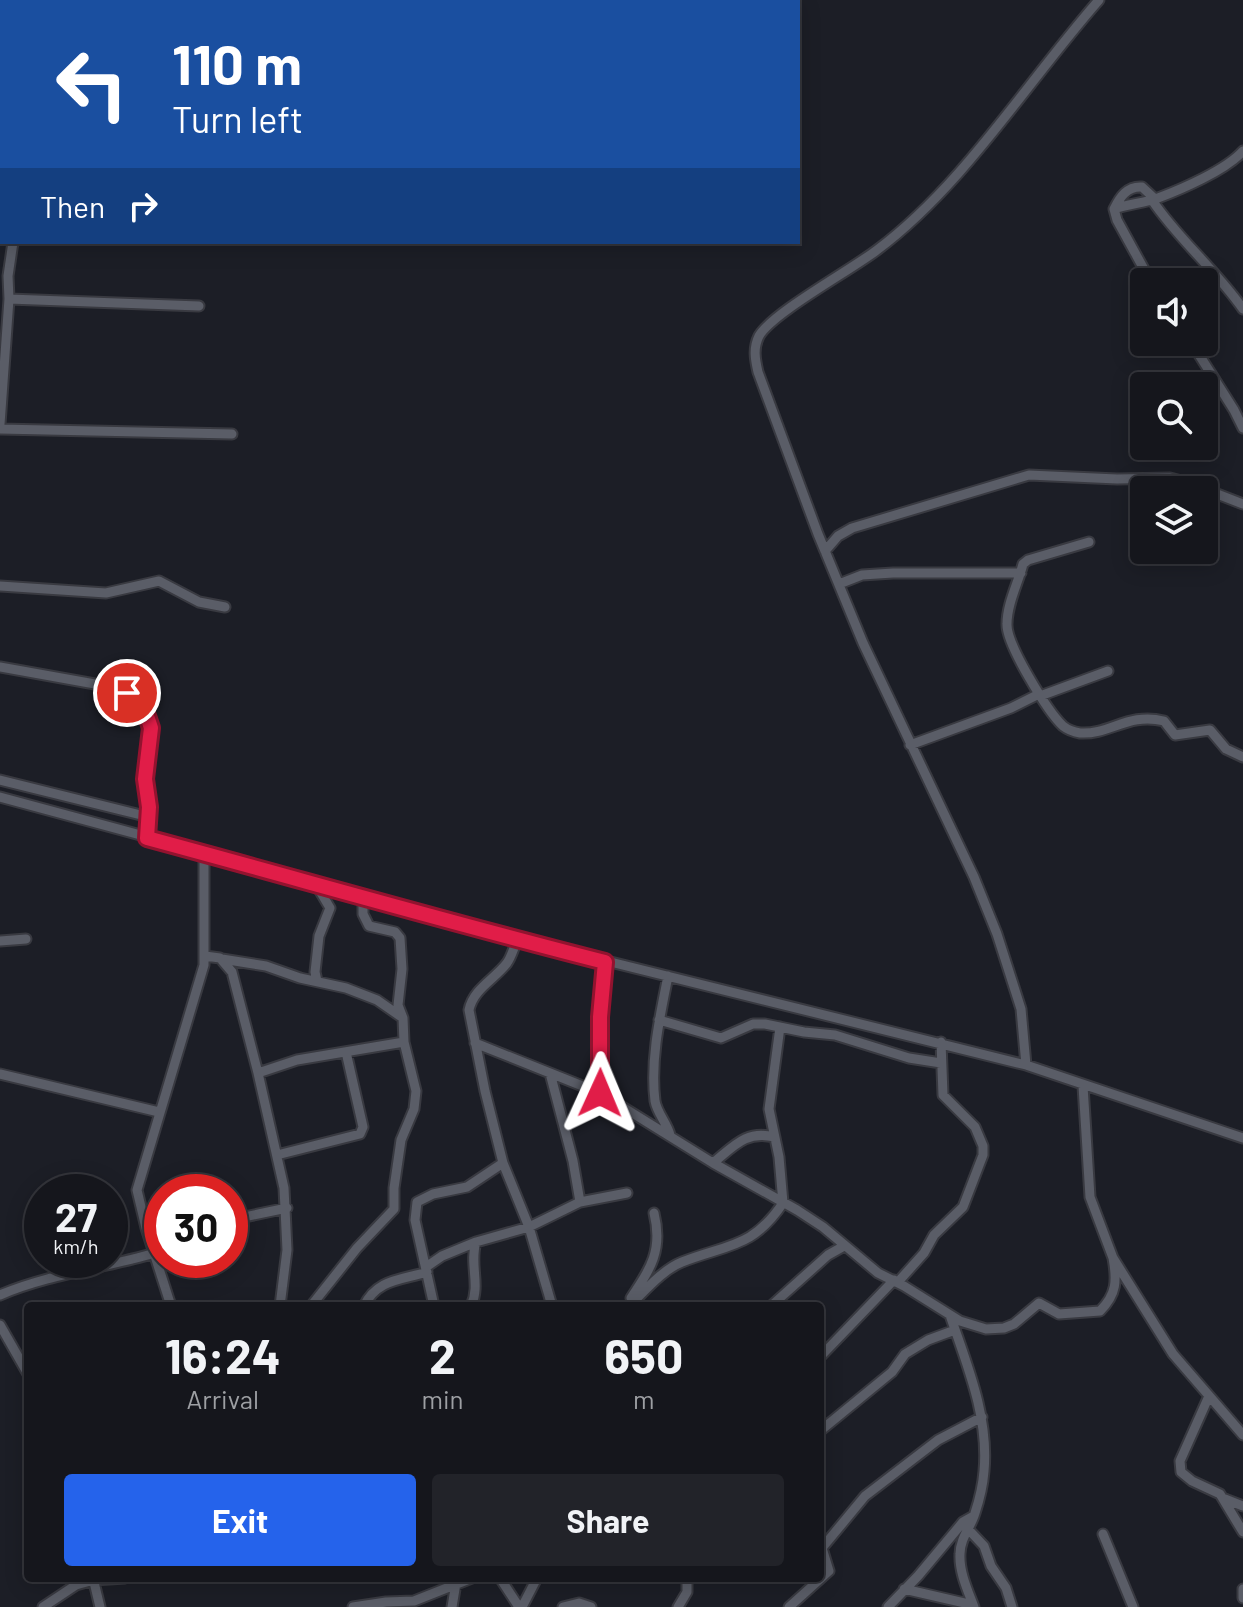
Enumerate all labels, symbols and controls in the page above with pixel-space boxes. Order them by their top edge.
text: 110 m [172,29,302,96]
icon: left [40,32,144,136]
text: Turn left [172,97,303,140]
icon: right [121,184,165,228]
text: Then [40,188,105,224]
map controls [1130,268,1218,564]
button: sound [1130,268,1218,356]
button: search [1130,372,1218,460]
button: layers [1130,476,1218,564]
pin [93,659,161,727]
icon: arrive [105,671,149,715]
position arrow [558,1051,642,1135]
speed limit sign: 30 [144,1174,248,1278]
text: 27 [55,1192,97,1240]
text: km/h [53,1234,99,1258]
text: 16:24 [165,1326,281,1384]
text: 2 [429,1326,456,1384]
text: 650 [604,1326,683,1384]
text: Arrival [186,1383,259,1414]
text: min [421,1383,464,1414]
text: m [633,1383,655,1414]
button: Exit [64,1474,416,1566]
button: Share [432,1474,784,1566]

